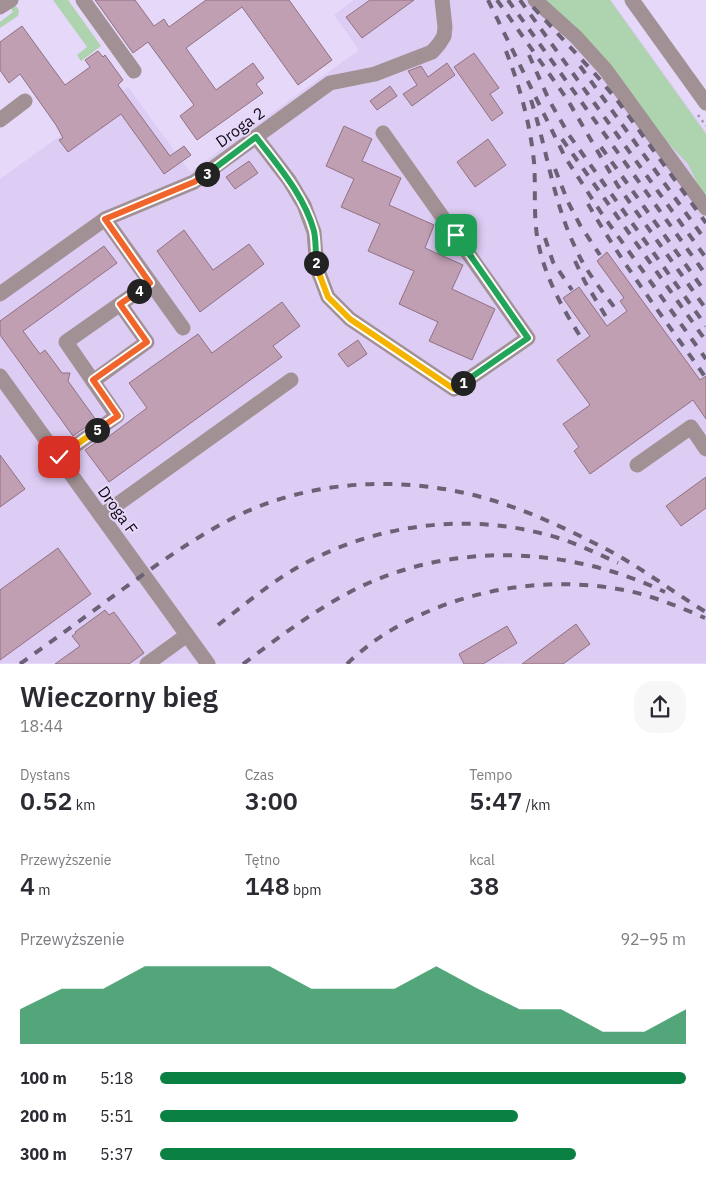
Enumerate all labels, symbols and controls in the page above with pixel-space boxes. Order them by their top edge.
street label: Droga 2 [212,103,268,151]
pin: 3 [194,162,220,186]
text: 3 [203,165,212,183]
pin [435,214,477,256]
icon: arrive [442,221,470,249]
pin: 2 [304,250,328,276]
text: 2 [312,254,321,272]
pin: 4 [126,278,152,304]
text: 4 [135,282,144,300]
pin: 1 [450,370,476,396]
text: 1 [459,374,468,392]
pin: 5 [84,418,110,442]
text: 5 [93,421,102,439]
pin [38,436,80,478]
icon: check [45,443,73,471]
street label: Droga F [94,482,142,538]
text: Wieczorny bieg [20,678,218,715]
button: share [634,681,686,733]
text: 18:44 [20,716,63,736]
text: Dystans [20,766,70,784]
text: Czas [245,766,274,784]
text: Tempo [469,766,512,784]
text: 0.52 [20,784,72,817]
text: 3:00 [245,784,298,817]
text: 5:47 [469,784,522,817]
text: km [72,796,95,814]
text: /km [522,796,551,814]
text: Przewyższenie [20,851,112,869]
text: Tętno [245,851,280,869]
text: kcal [469,851,495,869]
text: 4 [20,869,35,902]
text: 148 [245,869,290,902]
text: 38 [469,869,499,902]
text: m [35,881,51,899]
text: bpm [290,881,321,899]
text: Przewyższenie [20,929,125,949]
text: 92–95 m [620,929,686,949]
text: 100 m [20,1068,67,1088]
text: 5:18 [100,1068,133,1088]
text: 200 m [20,1106,67,1126]
text: 5:51 [100,1106,133,1126]
text: 300 m [20,1144,67,1164]
text: 5:37 [100,1144,133,1164]

